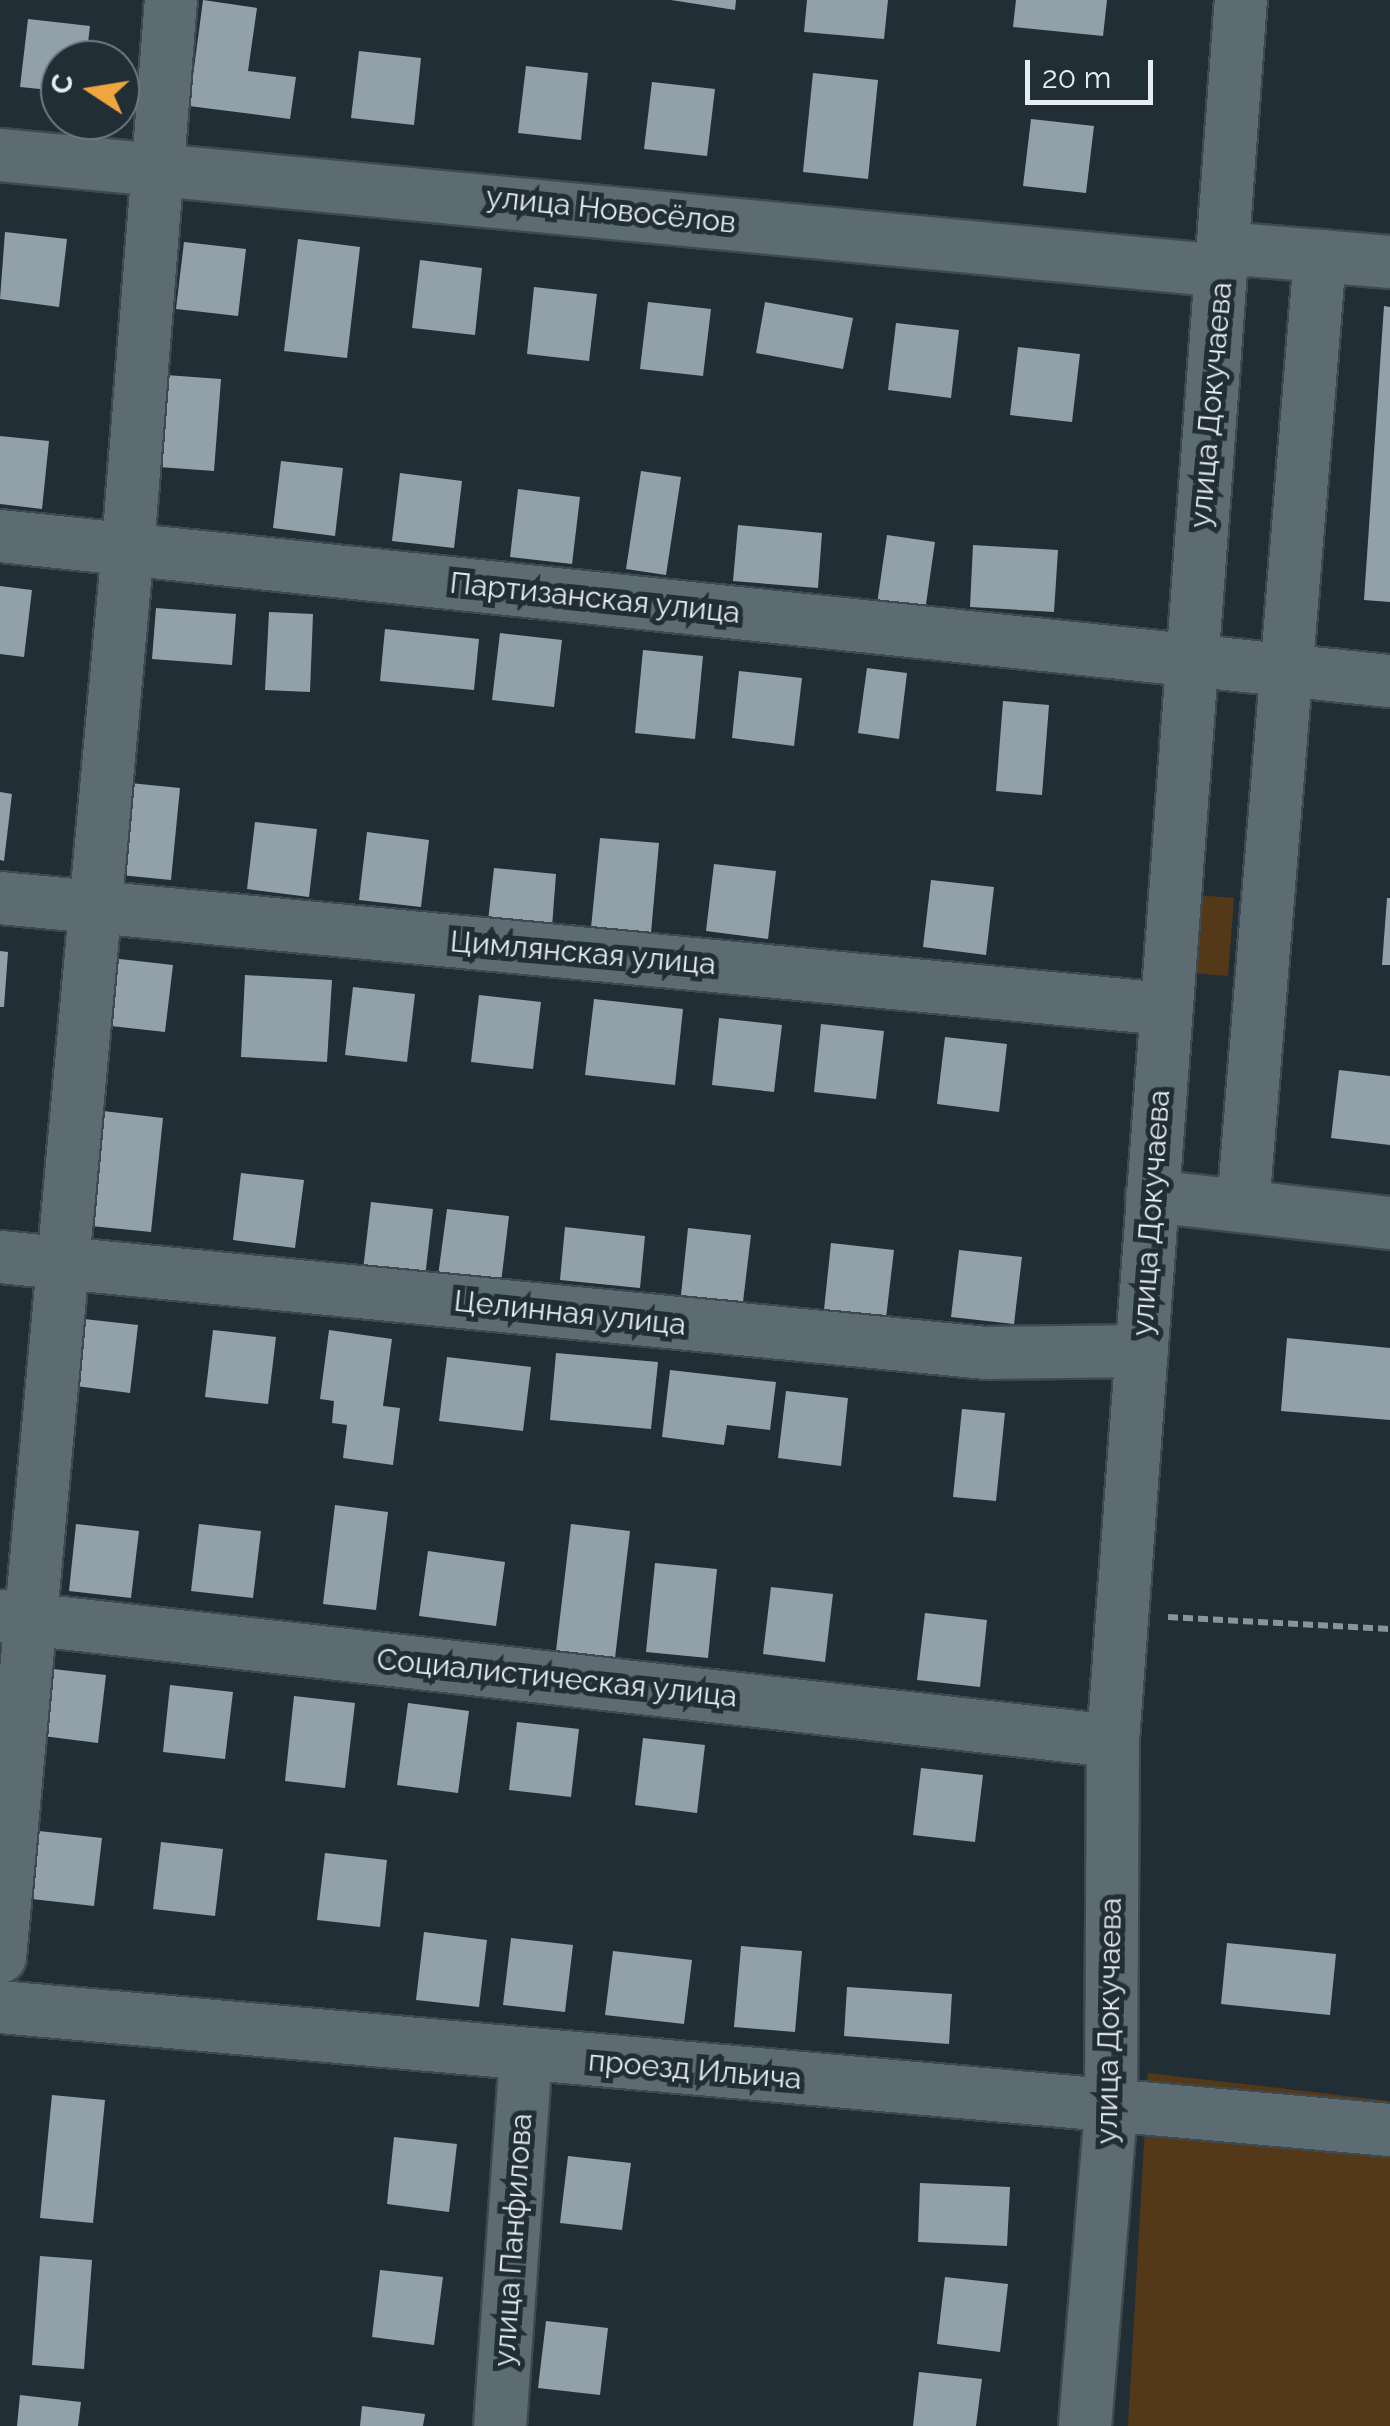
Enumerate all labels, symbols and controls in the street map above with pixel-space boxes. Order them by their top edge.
north arrow [40,40,140,140]
scale bar [1030,40,1158,102]
text: 20 m [1042,60,1111,95]
text: С [44,71,80,97]
street label: улица Новосёлов [484,179,738,241]
street label: улица Докучаева [1182,281,1240,529]
street label: Партизанская улица [448,565,742,631]
street label: Цимлянская улица [448,923,718,983]
street label: улица Докучаева [1124,1089,1178,1337]
street label: Целинная улица [452,1283,688,1343]
street label: Социалистическая улица [375,1641,739,1715]
street label: улица Докучаева [1089,1897,1129,2145]
street label: проезд Ильича [587,2043,803,2097]
street label: улица Панфилова [486,2112,540,2368]

